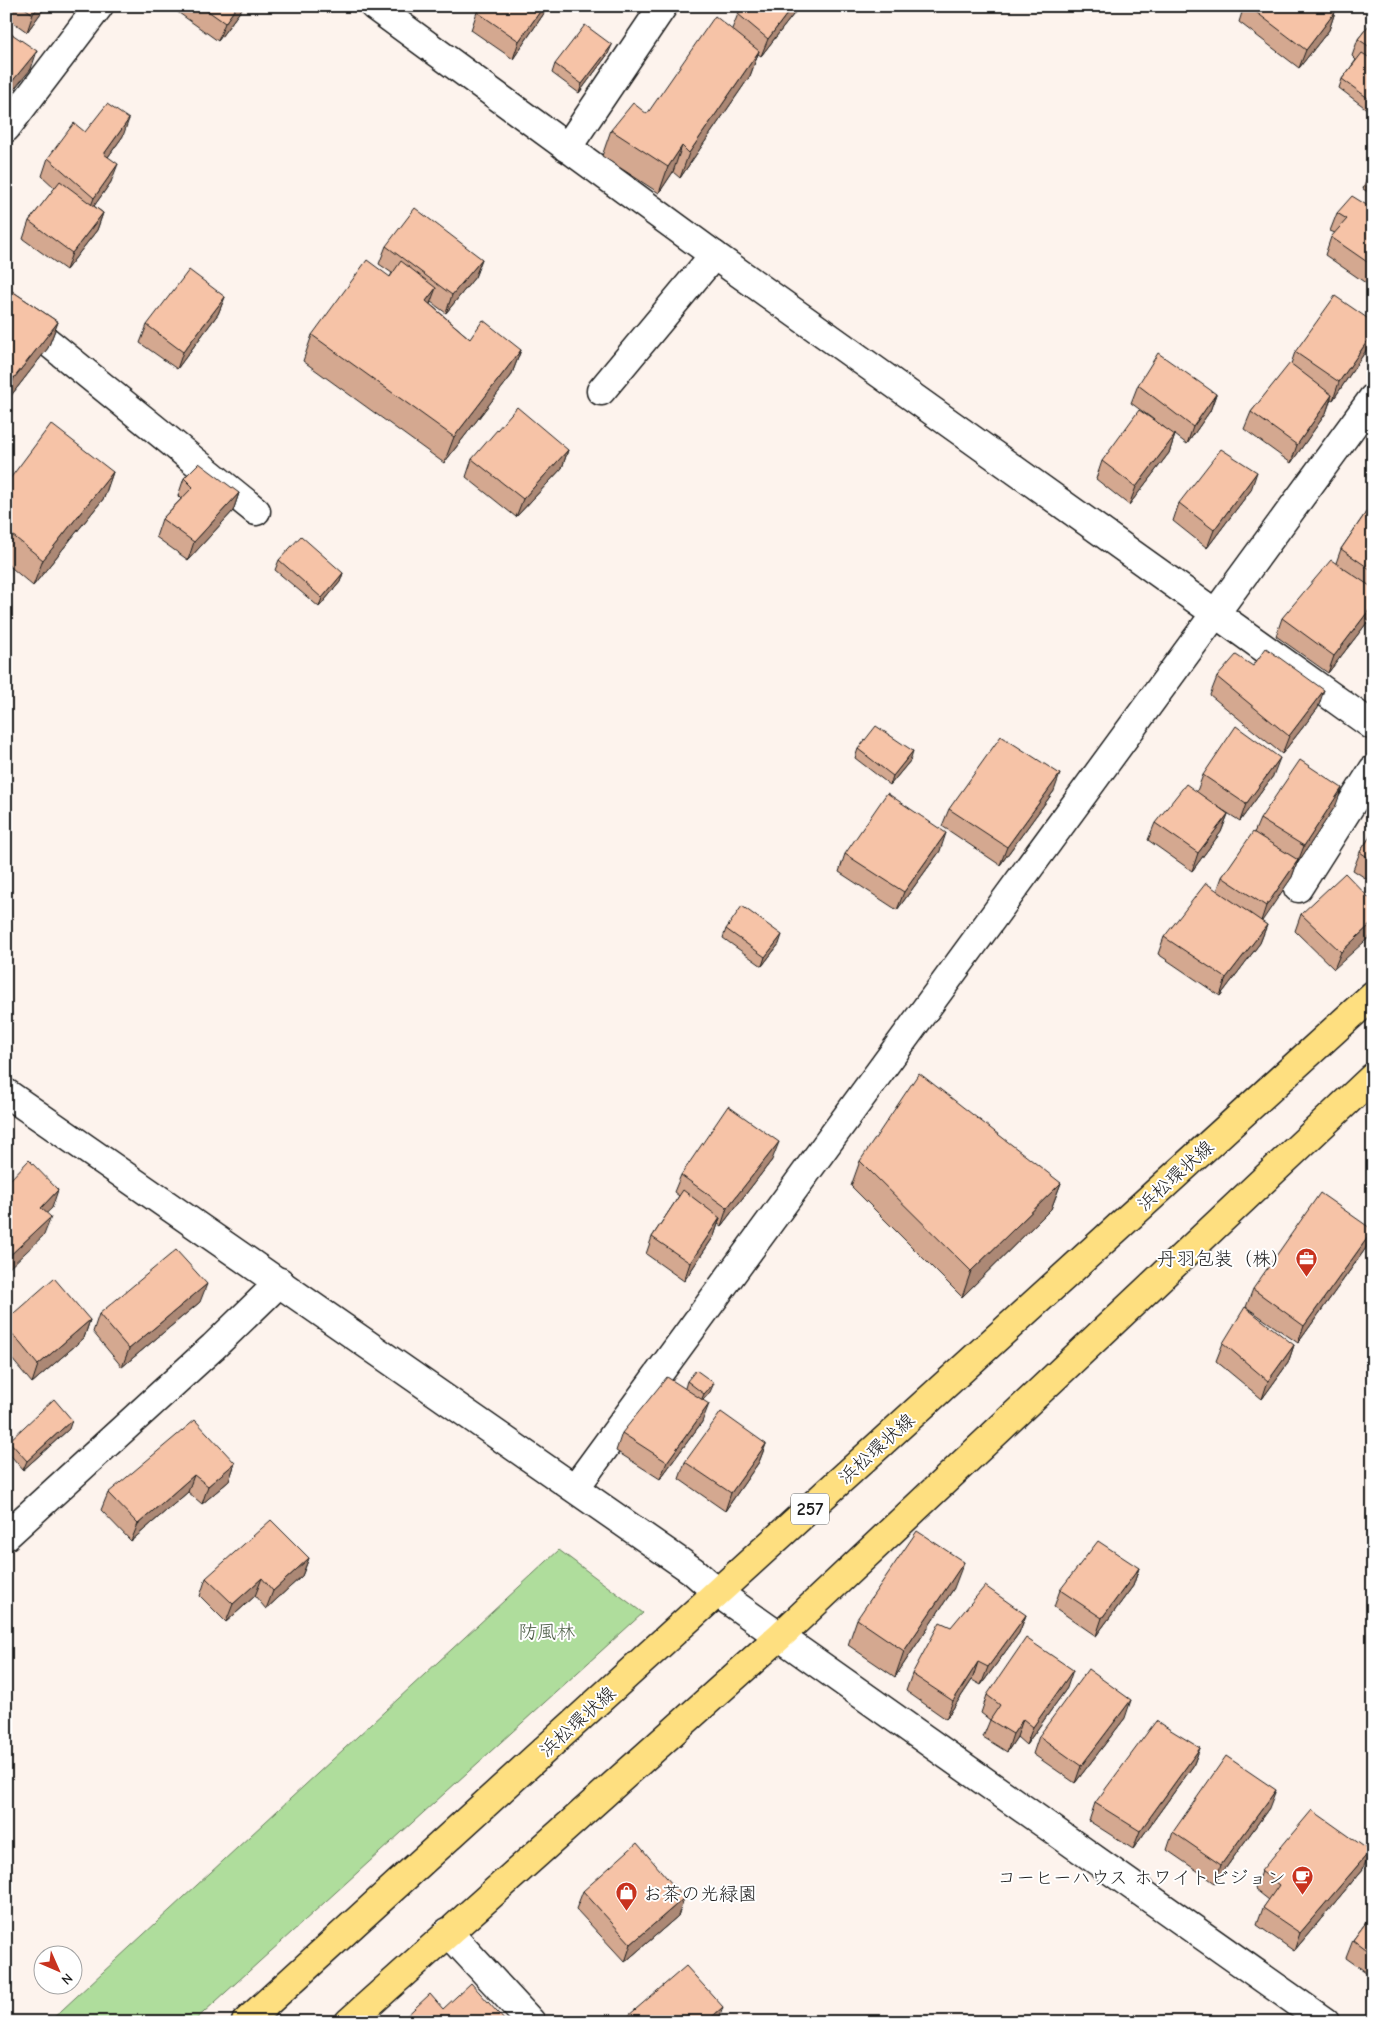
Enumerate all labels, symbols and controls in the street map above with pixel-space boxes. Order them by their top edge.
street label: 浜松環状線 [1133,1136,1218,1216]
office icon: 丹羽包装（株） [1294,1246,1318,1277]
place label: 丹羽包装（株） [1157,1248,1290,1270]
street label: 浜松環状線 [834,1409,919,1489]
road number: 257 [791,1494,829,1525]
park label: 防風林 [518,1621,576,1643]
street label: 浜松環状線 [535,1682,620,1762]
cafe icon: コーヒーハウス ホワイトビジョン [1290,1865,1314,1896]
place label: コーヒーハウス ホワイトビジョン [997,1867,1286,1889]
shop icon: お茶の光緑園 [615,1881,639,1912]
place label: お茶の光緑園 [643,1883,757,1905]
north arrow [32,1946,82,1996]
text: N [58,1970,76,1988]

